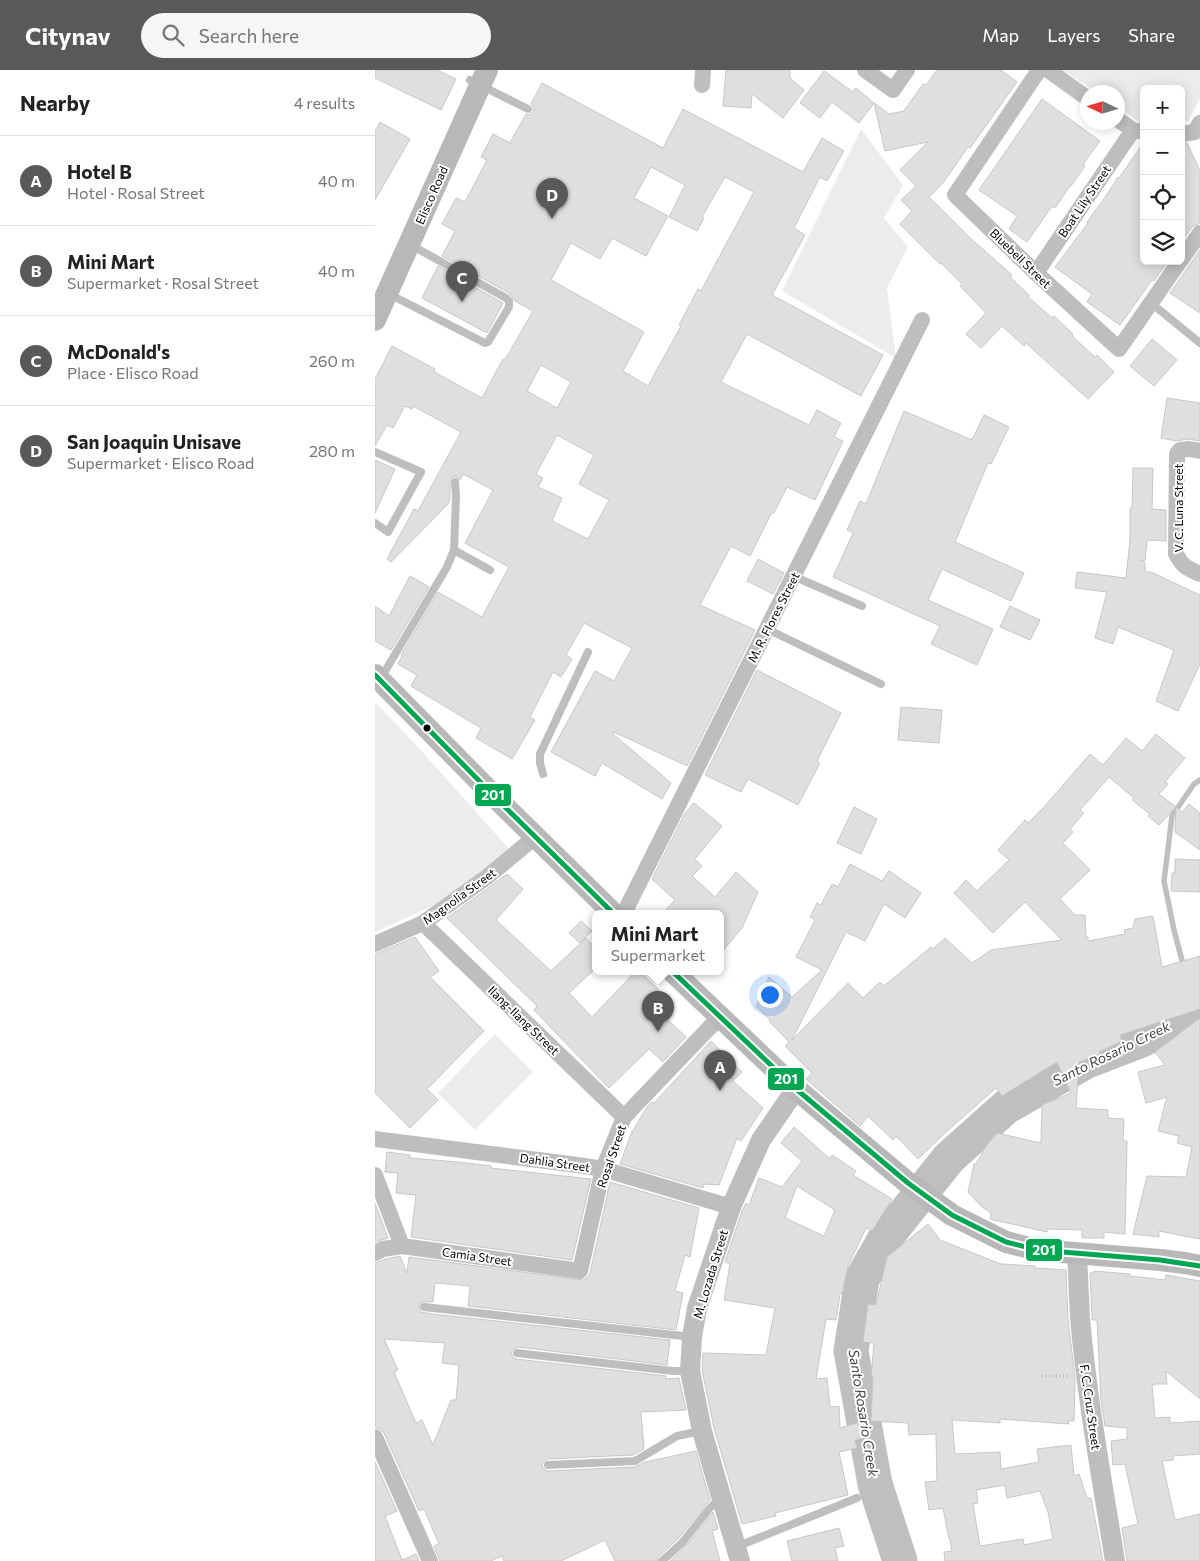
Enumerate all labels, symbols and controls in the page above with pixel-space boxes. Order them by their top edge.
search box [141,13,491,58]
text: Citynav [25,21,111,50]
icon: search [159,21,187,49]
text: Search here [199,24,299,47]
text: Map [982,24,1019,46]
text: Layers [1047,24,1100,46]
text: Share [1128,24,1175,46]
north arrow [1080,85,1125,130]
map controls [1140,85,1185,265]
button: + [1140,85,1185,130]
text: Nearby [20,90,90,115]
text: 4 results [294,93,355,112]
button: − [1140,130,1185,175]
text: Hotel B [67,160,132,183]
street label: Boat Lily Street [1055,162,1113,240]
street label: Elisco Road [412,164,450,226]
text: A [30,171,42,190]
text: 40 m [318,171,355,190]
button: locate [1140,175,1185,220]
pin: D [536,178,568,219]
text: Hotel · Rosal Street [67,183,205,202]
button: layers [1140,220,1185,265]
street label: Bluebell Street [988,225,1055,291]
text: Mini Mart [67,250,155,273]
text: B [31,261,41,280]
text: 40 m [318,261,355,280]
pin: C [446,261,478,302]
text: Supermarket · Rosal Street [67,273,259,292]
text: McDonald's [67,340,170,363]
text: C [31,351,41,370]
text: 260 m [309,351,355,370]
text: Place · Elisco Road [67,363,199,382]
text: San Joaquin Unisave [67,430,241,453]
text: D [30,441,42,460]
text: 280 m [309,441,355,460]
text: Supermarket · Elisco Road [67,453,254,472]
street label: V. C. Luna Street [1171,463,1185,552]
street label: M. R. Flores Street [744,569,802,664]
unlabelled marker [422,723,432,733]
line badge: 201 [474,783,512,807]
text: 201 [481,786,505,803]
street label: Magnolia Street [420,865,498,927]
popup [592,910,724,975]
text: Mini Mart [611,922,698,945]
text: Supermarket [611,945,705,964]
your location [757,982,783,1008]
street label: Ilang-Ilang Street [486,983,562,1057]
pin: B [642,991,674,1032]
water label: Santo Rosario Creek [1049,1017,1173,1089]
pin: A [704,1050,736,1091]
line badge: 201 [767,1067,805,1091]
text: 201 [774,1070,798,1087]
street label: Rosal Street [594,1123,628,1189]
street label: Dahlia Street [519,1150,591,1174]
street label: M. Lozada Street [690,1228,730,1320]
line badge: 201 [1025,1238,1063,1262]
text: 201 [1032,1241,1056,1258]
street label: Camia Street [441,1244,513,1268]
water label: Santo Rosario Creek [846,1348,883,1478]
street label: F. C. Cruz Street [1078,1363,1104,1451]

